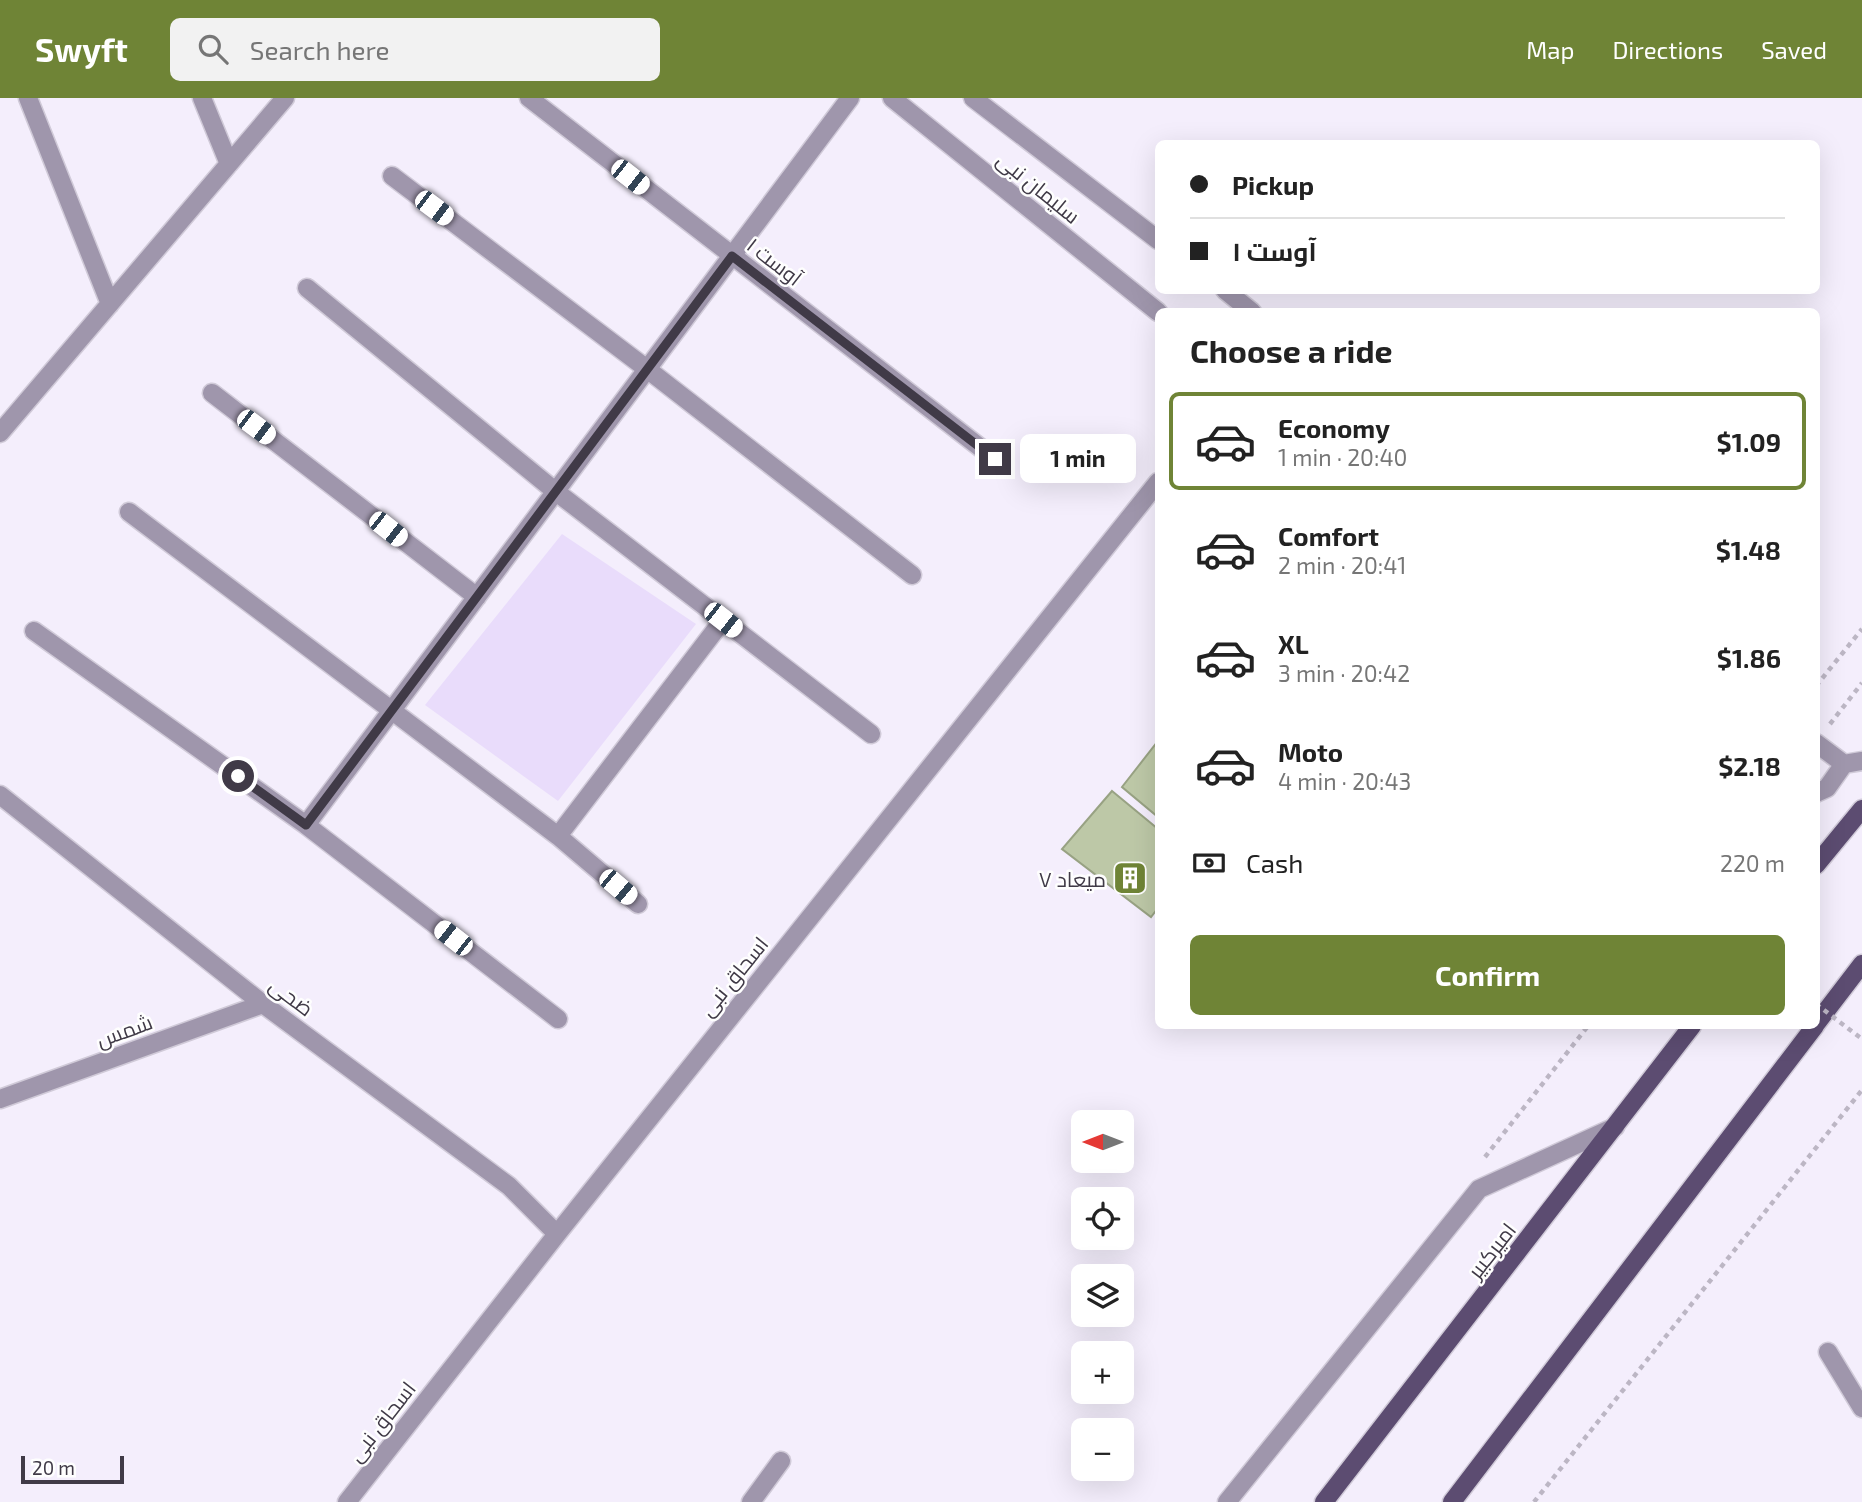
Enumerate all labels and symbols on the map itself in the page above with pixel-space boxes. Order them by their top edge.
street label: سلیمان نبی [991,146,1085,230]
car [607,156,654,198]
car [411,187,458,229]
street label: آوست ١ [742,232,808,291]
car [233,406,280,448]
callout: 1 min [1020,434,1135,484]
route end [979,443,1011,475]
car [365,508,412,550]
car [700,599,747,641]
route start [222,760,254,792]
building icon: میعاد ۷ [1111,859,1149,897]
car [596,865,641,909]
place label: میعاد ۷ [1039,866,1106,891]
car [430,917,477,959]
street label: اسحاق نبی [693,931,774,1022]
street label: ضحی [264,971,319,1022]
street label: شمس [93,1008,156,1053]
north arrow [1071,1110,1134,1172]
street label: امیرکبیر [1461,1217,1521,1284]
street label: اسحاق نبی [342,1376,422,1467]
scale bar [21,1453,124,1485]

